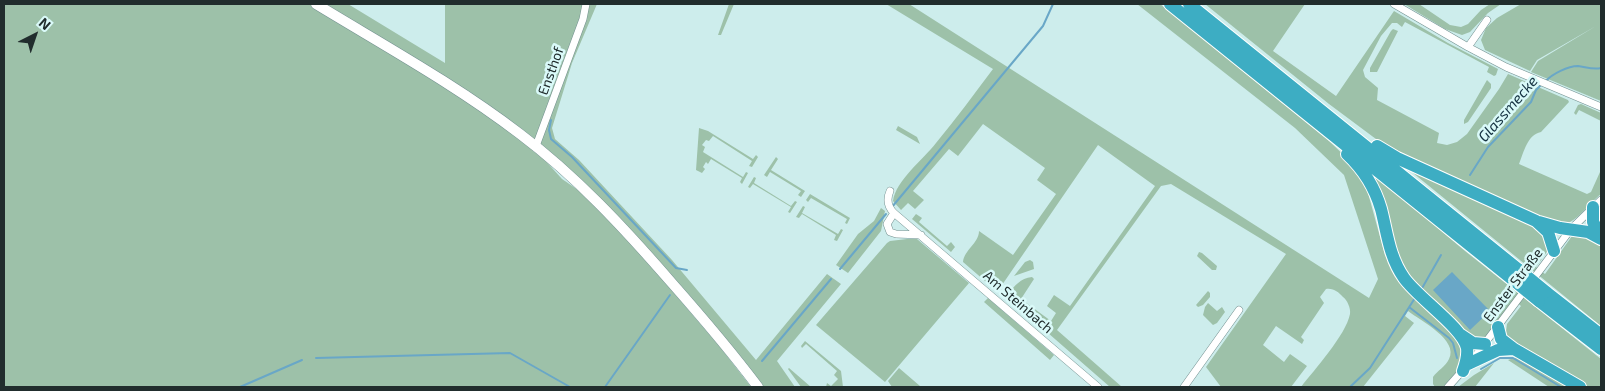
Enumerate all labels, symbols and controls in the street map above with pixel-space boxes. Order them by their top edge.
north arrow [10,10,60,60]
text: N [36,14,55,33]
street label: Ensthof [535,45,567,97]
water label: Glassmecke [1474,72,1542,146]
street label: Enster Straße [1480,245,1546,325]
street label: Am Steinbach [980,267,1056,337]

